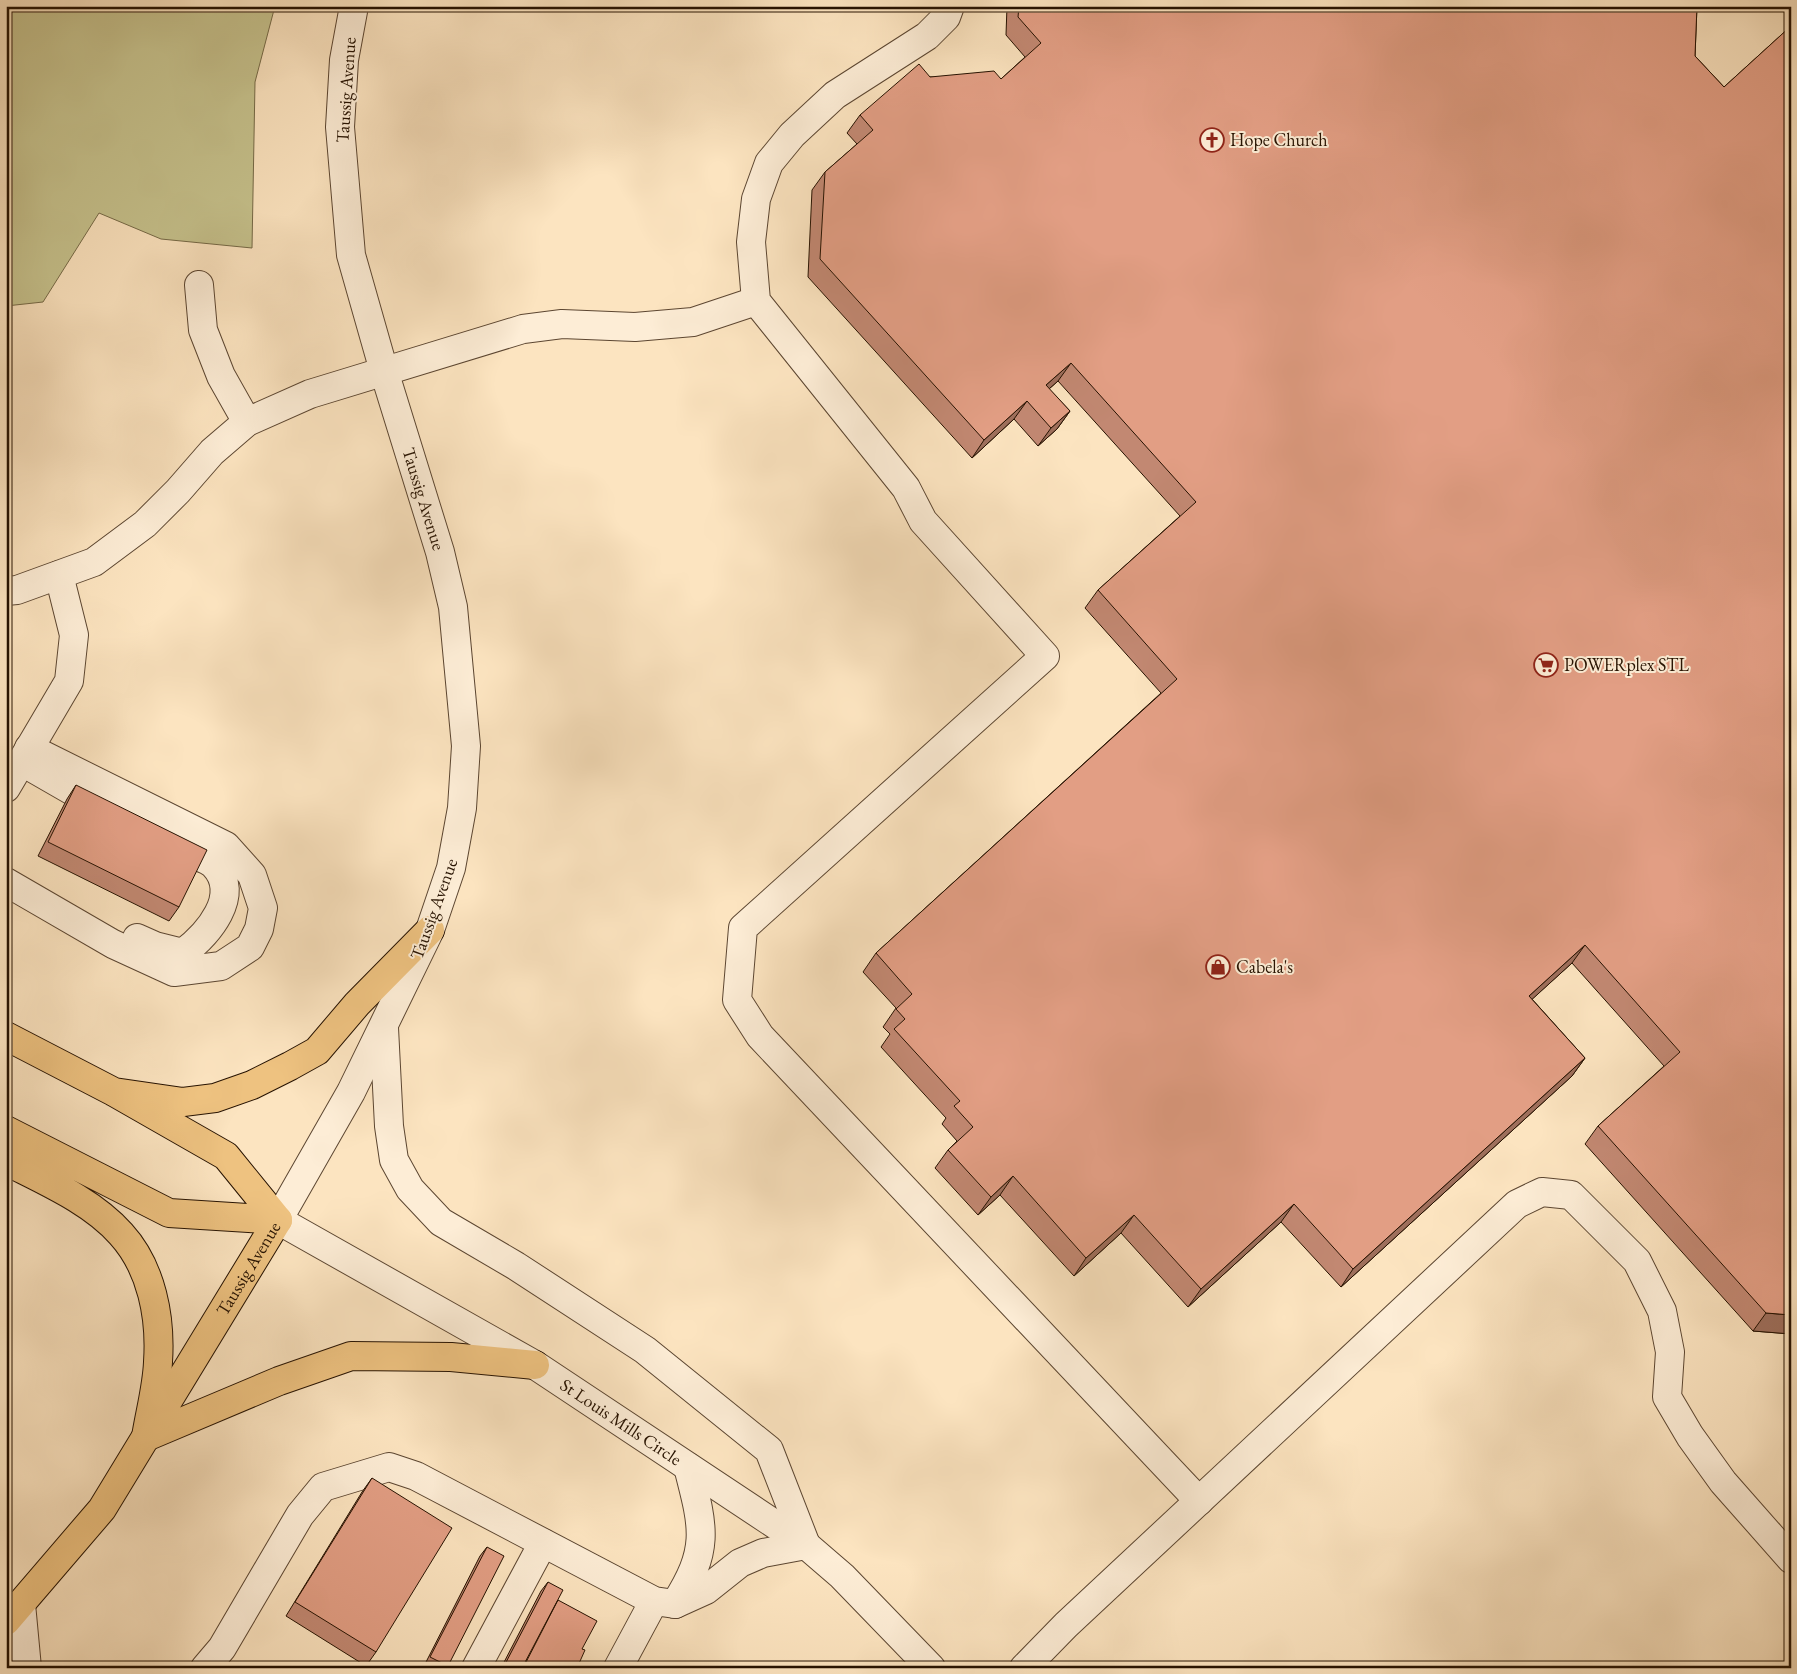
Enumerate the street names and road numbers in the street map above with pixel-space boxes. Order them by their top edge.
street label: Taussig Avenue [330,36,361,144]
street label: Taussig Avenue [397,445,451,553]
street label: Taussig Avenue [405,855,462,963]
street label: Taussig Avenue [211,1217,285,1320]
street label: St Louis Mills Circle [556,1373,686,1470]

